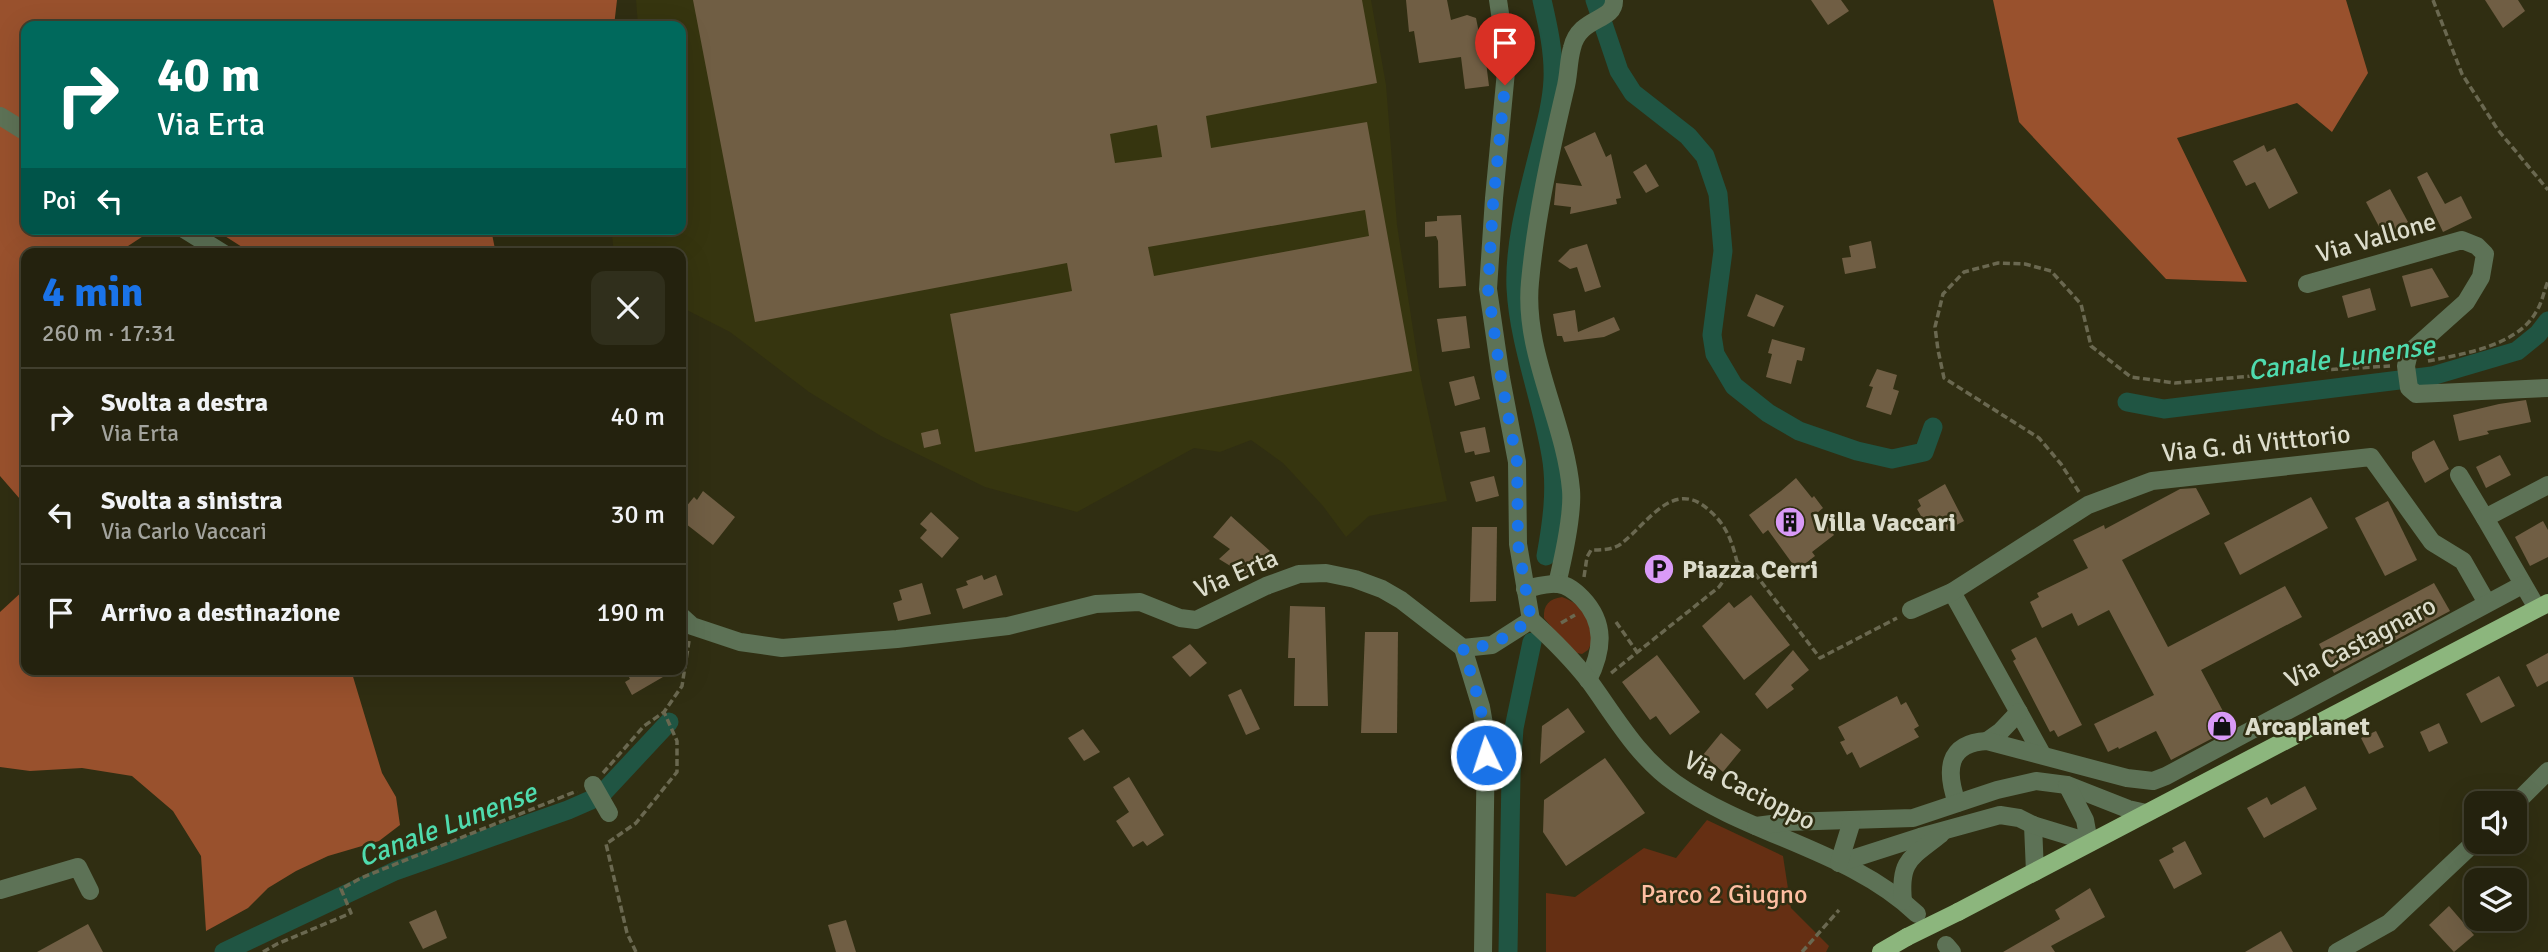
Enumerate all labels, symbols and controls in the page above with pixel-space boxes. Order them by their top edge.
pin [1475,13,1535,85]
icon: arrive [1486,24,1524,62]
text: 40 m [157,45,260,105]
icon: right [42,49,133,140]
text: Via Erta [157,105,265,144]
icon: left [91,182,129,220]
text: Poi [42,185,77,217]
street label: Via Vallone [2313,206,2440,270]
text: 4 min [42,267,143,318]
button: close [591,271,665,345]
text: 260 m · 17:31 [42,319,176,348]
water label: Canale Lunense [2245,328,2439,388]
text: Svolta a destra [101,387,268,419]
icon: right [42,398,80,436]
text: 40 m [610,401,665,433]
street label: Via G. di Vitttorio [2160,418,2352,470]
text: Via Erta [101,419,179,448]
text: Svolta a sinistra [101,485,283,517]
icon: left [42,496,80,534]
text: 30 m [610,499,665,531]
building icon: Villa Vaccari [1773,505,1807,539]
place label: Villa Vaccari [1813,507,1956,539]
text: Via Carlo Vaccari [101,517,267,546]
street label: Via Erta [1190,542,1283,606]
parking icon: Piazza Cerri [1642,552,1676,586]
place label: Piazza Cerri [1682,554,1818,586]
street label: Via Castagnaro [2279,590,2442,696]
icon: arrive [42,594,80,632]
text: Arrivo a destinazione [101,597,341,629]
text: 190 m [596,597,665,629]
shop icon: Arcaplanet [2205,709,2239,743]
place label: Arcaplanet [2245,711,2370,743]
position arrow [1449,718,1523,792]
street label: Via Cacioppo [1678,744,1821,838]
water label: Canale Lunense [353,775,543,875]
map controls [2464,791,2527,931]
button: sound [2464,791,2527,854]
button: layers [2464,868,2527,931]
park label: Parco 2 Giugno [1641,879,1807,911]

